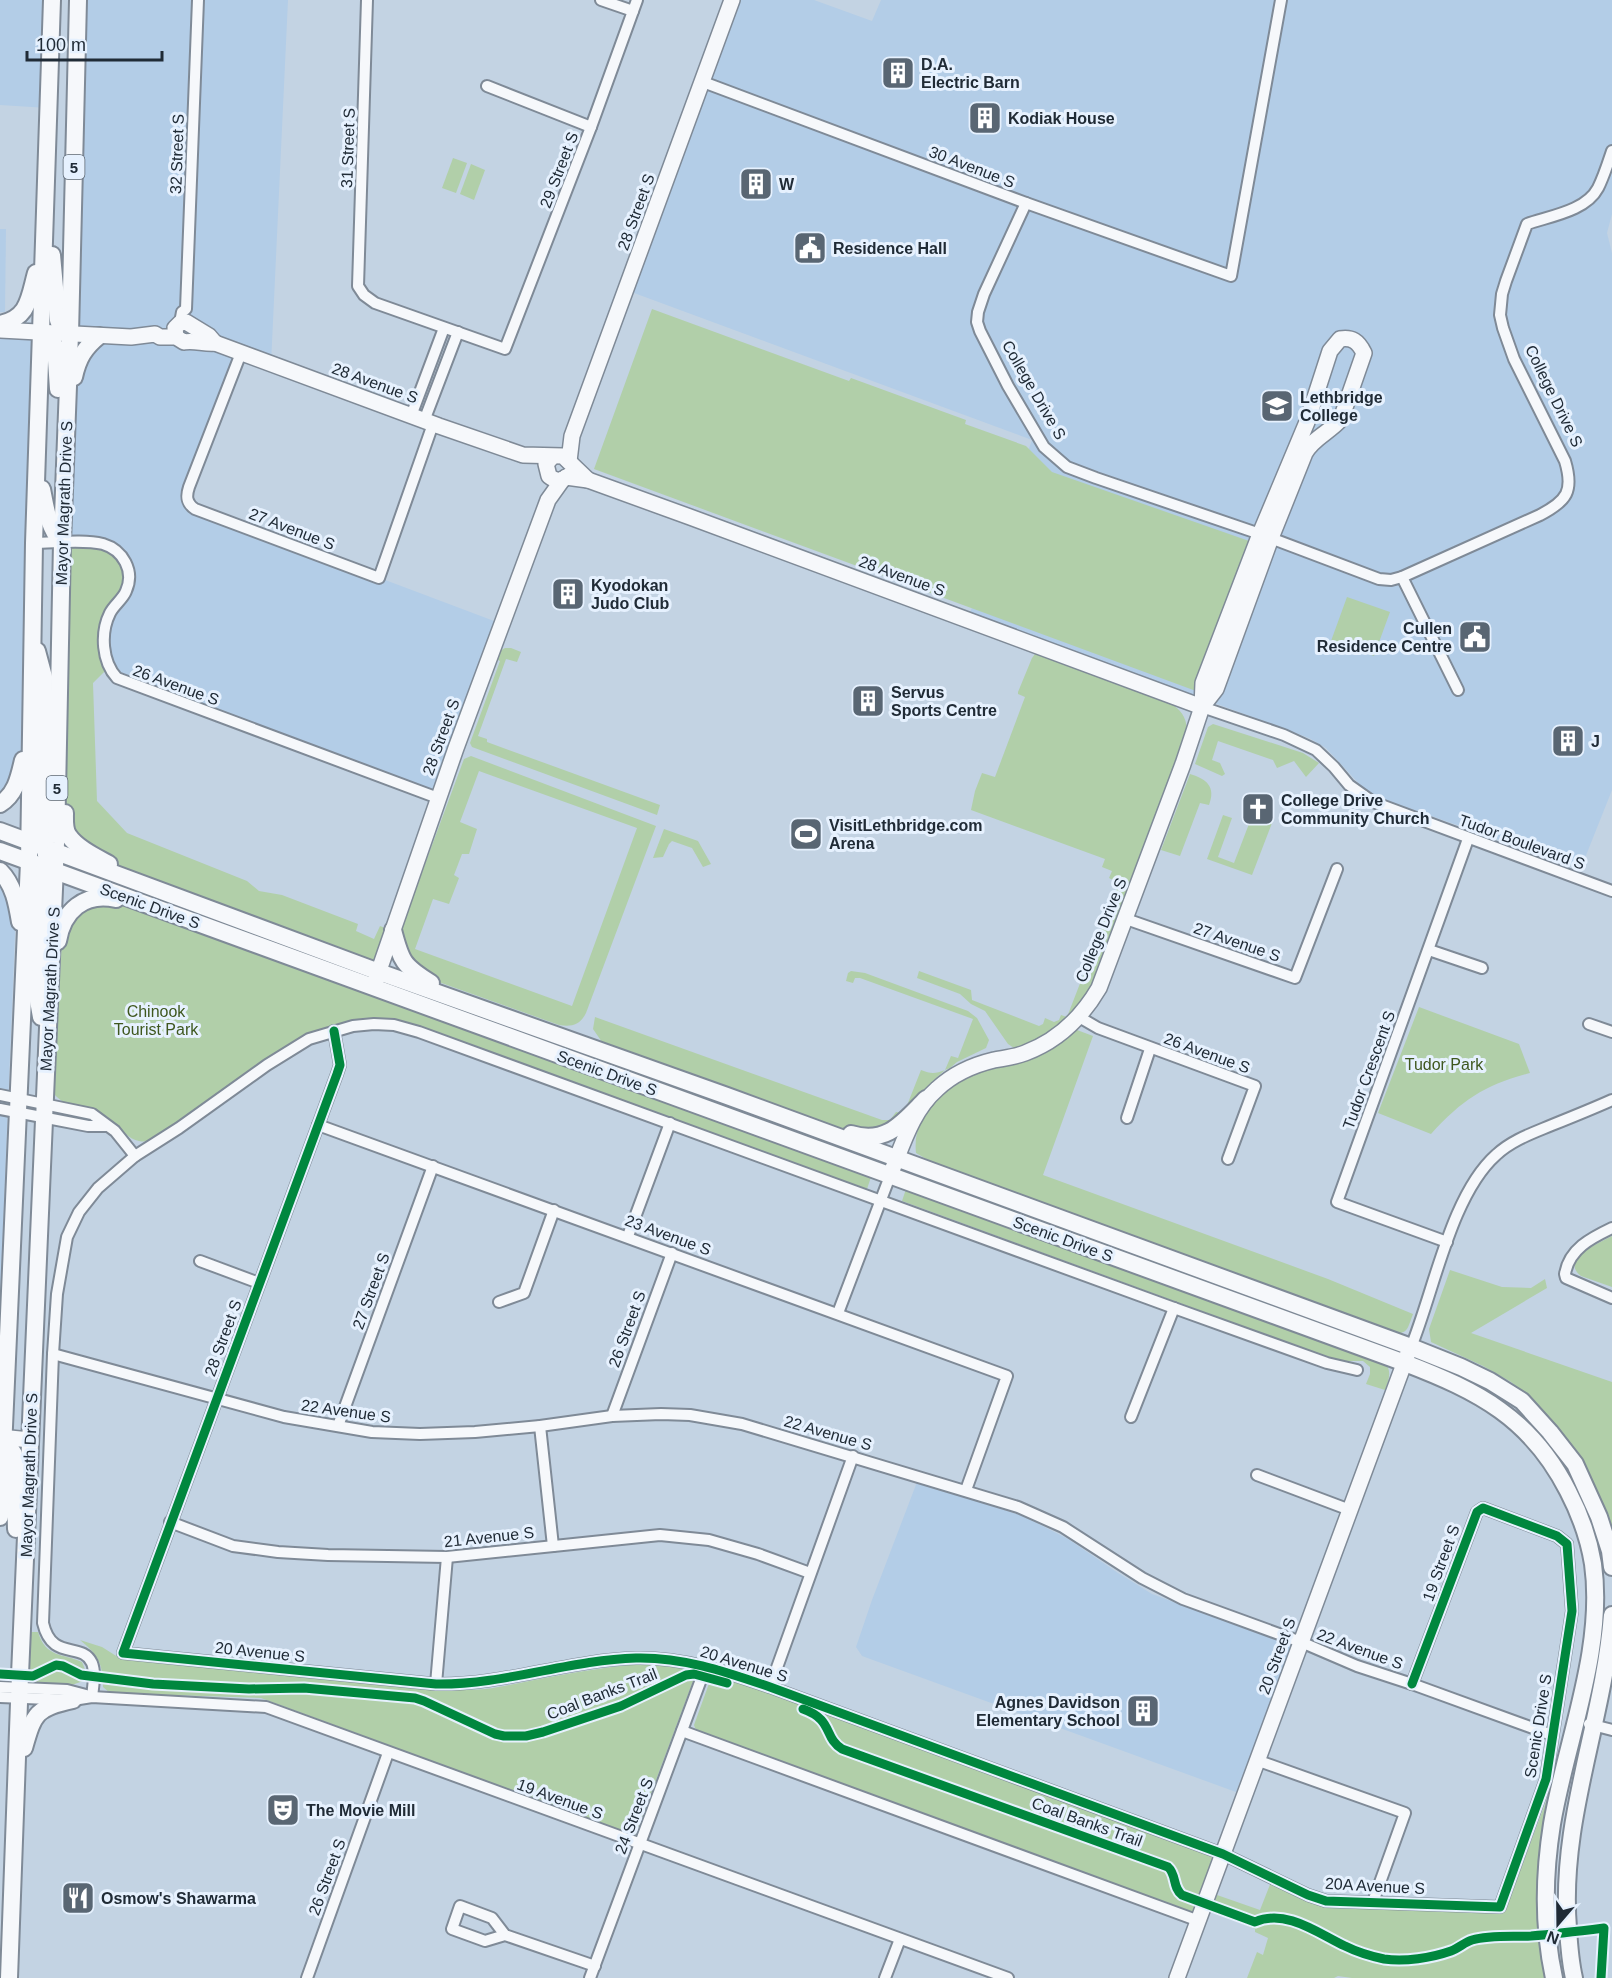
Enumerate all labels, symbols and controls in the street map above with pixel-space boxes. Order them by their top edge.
scale bar [27,24,162,62]
text: 100 m [36,35,86,55]
building icon: D.A. Electric Barn [880,55,916,91]
place label: D.A. Electric Barn [921,56,1020,91]
building icon: Kodiak House [967,100,1003,136]
street label: 31 Street S [338,108,358,188]
place label: Kodiak House [1008,110,1115,127]
street label: 32 Street S [167,114,187,194]
street label: 29 Street S [537,130,581,210]
street label: 30 Avenue S [927,143,1017,191]
road number: 5 [64,155,84,179]
building icon: W [738,166,774,202]
street label: 28 Street S [614,171,658,253]
place label: W [779,176,795,193]
public building icon: Residence Hall [792,230,828,266]
place label: Residence Hall [833,240,947,257]
street label: College Drive S [999,338,1069,442]
street label: College Drive S [1522,342,1586,450]
street label: 28 Avenue S [330,360,420,406]
school or university icon: Lethbridge College [1259,388,1295,424]
place label: Lethbridge College [1300,389,1383,424]
street label: Mayor Magrath Drive S [53,421,75,585]
street label: 27 Avenue S [247,505,337,553]
street label: 28 Avenue S [857,553,947,599]
building icon: Kyodokan Judo Club [550,576,586,612]
place label: Kyodokan Judo Club [591,577,669,612]
public building icon: Cullen Residence Centre [1457,619,1493,655]
place label: Cullen Residence Centre [1317,620,1452,655]
street label: 26 Avenue S [131,662,221,708]
building icon: Servus Sports Centre [850,683,886,719]
place label: Servus Sports Centre [891,684,997,719]
street label: 28 Street S [419,696,463,778]
building icon: J [1550,723,1586,759]
place label: J [1591,733,1600,750]
road number: 5 [46,776,68,800]
church icon: College Drive Community Church [1240,791,1276,827]
place label: College Drive Community Church [1281,792,1429,827]
street label: Tudor Boulevard S [1457,811,1587,873]
sports icon: VisitLethbridge.com Arena [788,816,824,852]
place label: VisitLethbridge.com Arena [829,817,983,852]
street label: College Drive S [1072,875,1130,985]
street label: Scenic Drive S [98,880,202,932]
street label: Mayor Magrath Drive S [37,906,63,1072]
street label: 27 Avenue S [1191,919,1283,965]
park label: Chinook Tourist Park [114,1003,199,1038]
street label: Tudor Crescent S [1340,1008,1398,1132]
street label: 26 Avenue S [1162,1030,1252,1076]
street label: Scenic Drive S [555,1047,659,1099]
park label: Tudor Park [1405,1056,1484,1073]
street label: 23 Avenue S [623,1212,713,1258]
street label: Scenic Drive S [1011,1213,1115,1265]
street label: 27 Street S [349,1250,393,1332]
street label: 26 Street S [605,1288,649,1370]
street label: 28 Street S [201,1297,245,1379]
street label: Mayor Magrath Drive S [18,1393,40,1557]
street label: 22 Avenue S [300,1396,392,1426]
street label: 22 Avenue S [782,1412,874,1454]
street label: 19 Street S [1419,1522,1463,1604]
street label: 21 Avenue S [443,1524,535,1550]
street label: 20 Street S [1255,1615,1299,1697]
street label: 22 Avenue S [1315,1626,1405,1672]
street label: 20 Avenue S [214,1639,306,1665]
street label: 20 Avenue S [698,1643,790,1685]
street label: Coal Banks Trail [545,1665,659,1723]
street label: Scenic Drive S [1521,1673,1555,1779]
building icon: Agnes Davidson Elementary School [1125,1693,1161,1729]
place label: Agnes Davidson Elementary School [976,1694,1120,1729]
street label: 19 Avenue S [515,1776,605,1822]
street label: 24 Street S [612,1776,656,1856]
theatre icon: The Movie Mill [265,1792,301,1828]
street label: Coal Banks Trail [1029,1794,1145,1850]
place label: The Movie Mill [306,1802,415,1819]
street label: 26 Street S [305,1836,349,1918]
street label: 20A Avenue S [1324,1875,1426,1897]
restaurant icon: Osmow's Shawarma [60,1880,96,1916]
place label: Osmow's Shawarma [101,1890,256,1907]
north arrow [1528,1894,1588,1954]
text: N [1545,1928,1561,1948]

